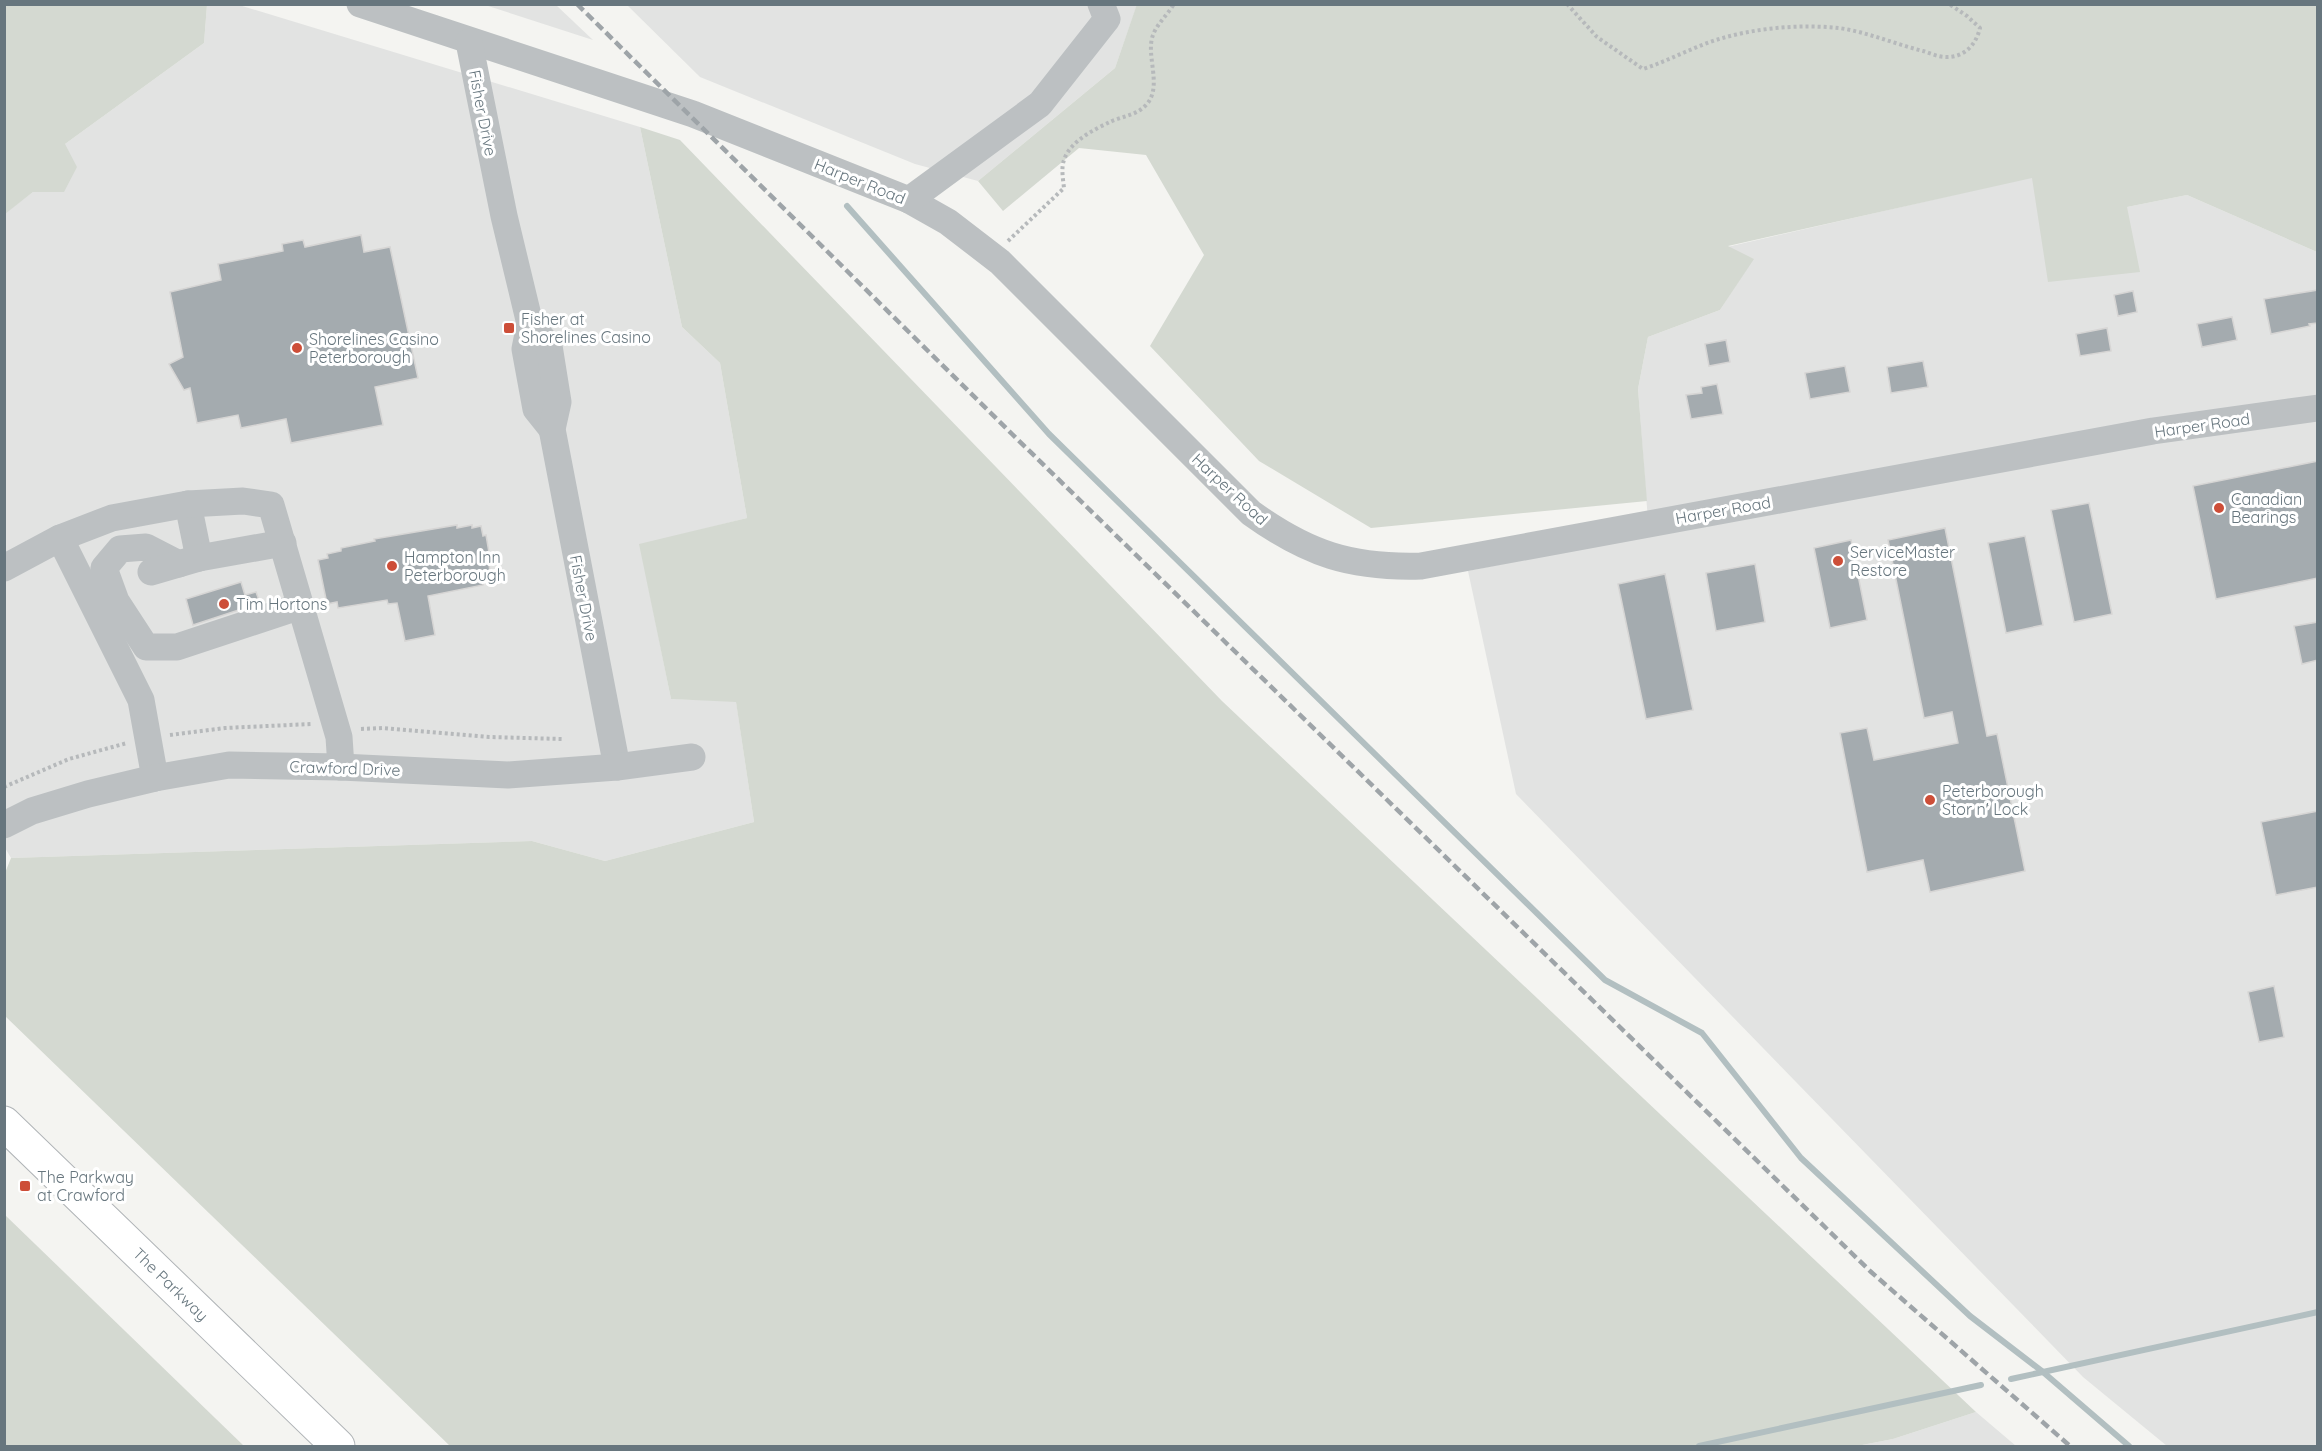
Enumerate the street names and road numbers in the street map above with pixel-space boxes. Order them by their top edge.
street label: Fisher Drive [465,68,501,158]
street label: Harper Road [812,154,908,208]
street label: Harper Road [2153,408,2251,442]
street label: Harper Road [1188,449,1272,529]
street label: Harper Road [1674,492,1772,528]
street label: Fisher Drive [566,553,602,643]
street label: Crawford Drive [289,756,401,780]
street label: The Parkway [129,1243,213,1325]

